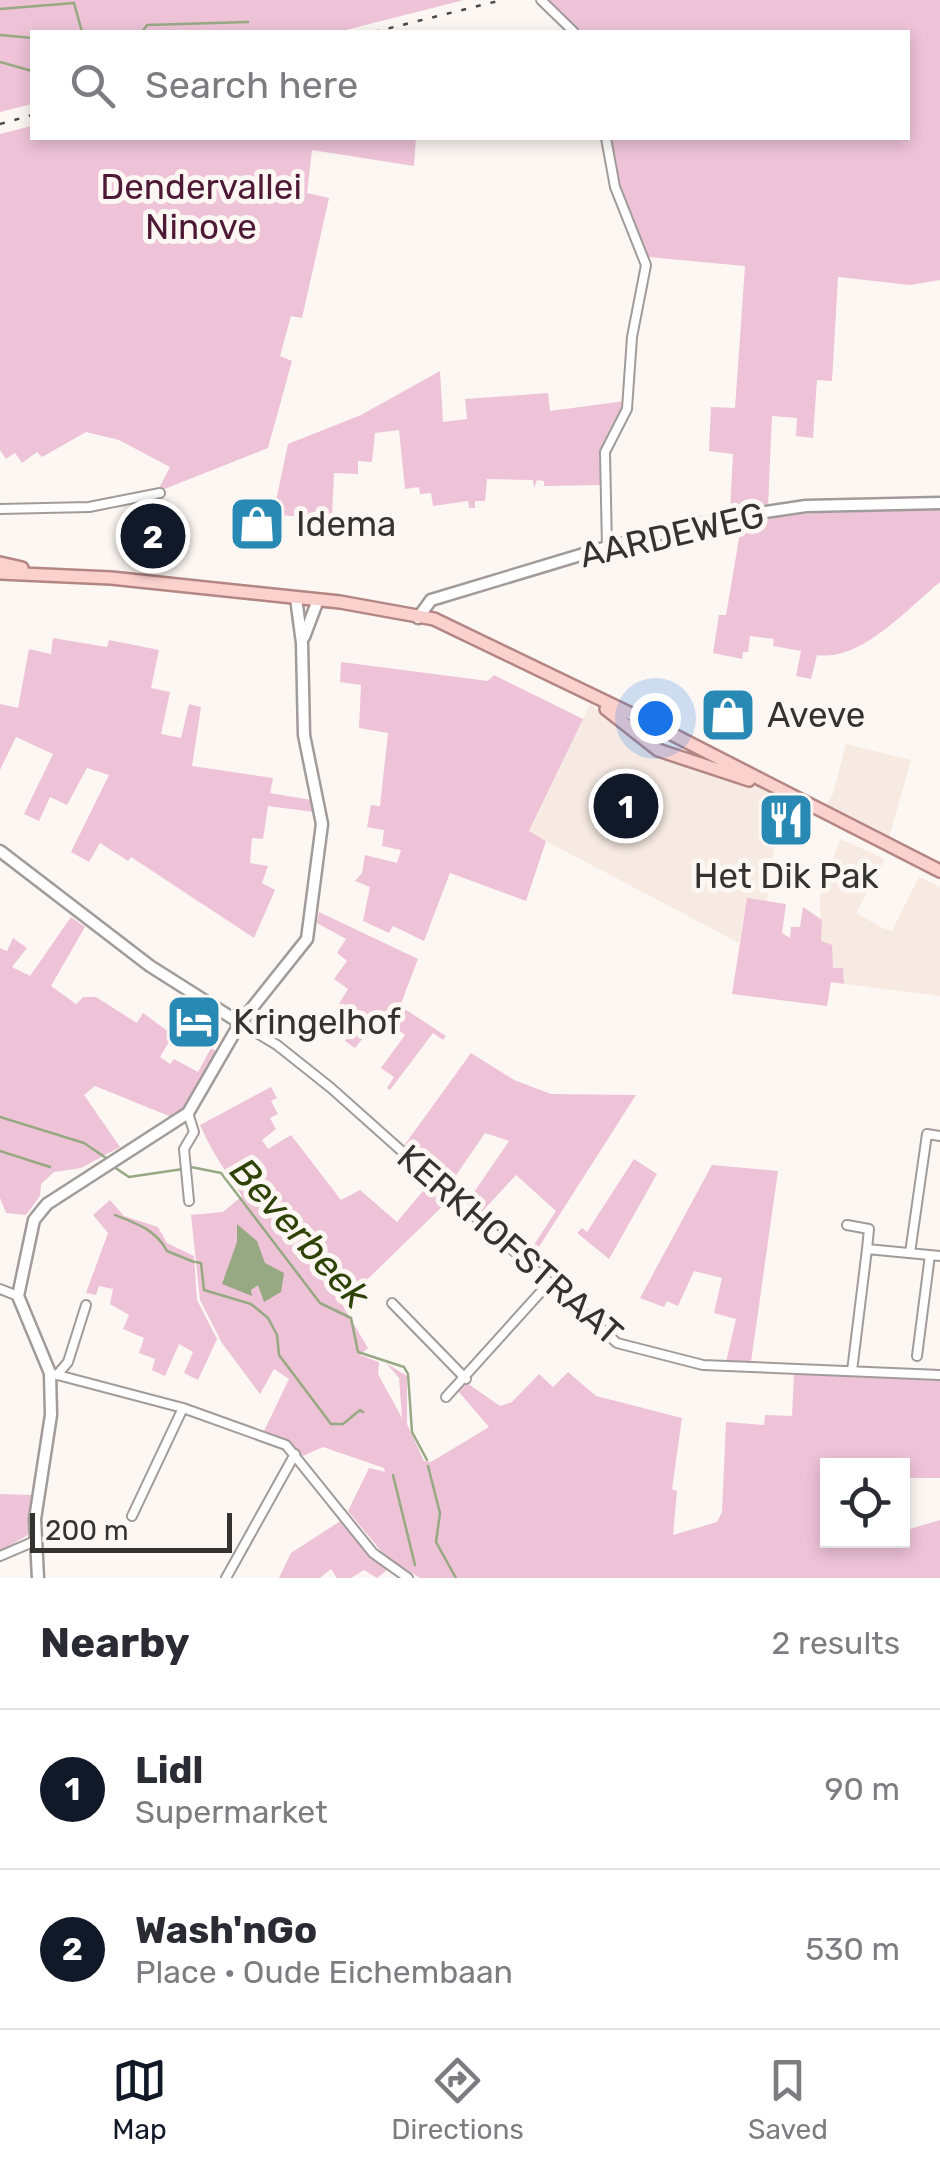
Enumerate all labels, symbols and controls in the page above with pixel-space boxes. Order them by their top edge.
search box [30,30,910,140]
icon: search [65,58,120,113]
text: Search here [145,62,358,108]
park label: Dendervallei Ninove [100,166,302,248]
street label: AARDEWEG [576,493,768,577]
shop icon: Idema [227,494,287,554]
pin: 2 [120,498,186,574]
place label: Idema [296,503,396,545]
shop icon: Aveve [698,685,758,745]
your location [630,693,681,744]
place label: Aveve [767,694,865,736]
pin: 1 [594,768,658,844]
restaurant icon: Het Dik Pak [756,790,816,850]
place label: Het Dik Pak [693,855,879,897]
hotel icon: Kringelhof [164,992,224,1052]
place label: Kringelhof [233,1001,401,1043]
street label: KERKHOFSTRAAT [389,1136,631,1354]
water label: Beverbeek [220,1148,380,1318]
map controls [820,1458,910,1548]
button: locate [820,1458,910,1548]
scale bar [30,1508,232,1552]
text: 200 m [45,1514,129,1547]
text: Nearby [40,1618,190,1668]
text: 2 results [771,1624,900,1662]
text: Lidl [135,1747,203,1793]
text: 1 [65,1770,80,1808]
text: 90 m [824,1770,900,1808]
text: Supermarket [135,1793,328,1831]
text: Wash'nGo [135,1907,317,1953]
text: 2 [62,1930,83,1968]
text: 530 m [805,1930,900,1968]
text: Place · Oude Eichembaan [135,1953,513,1991]
tab: Map [112,2053,167,2146]
tab: Directions [391,2053,524,2146]
tab: Saved [748,2053,828,2146]

